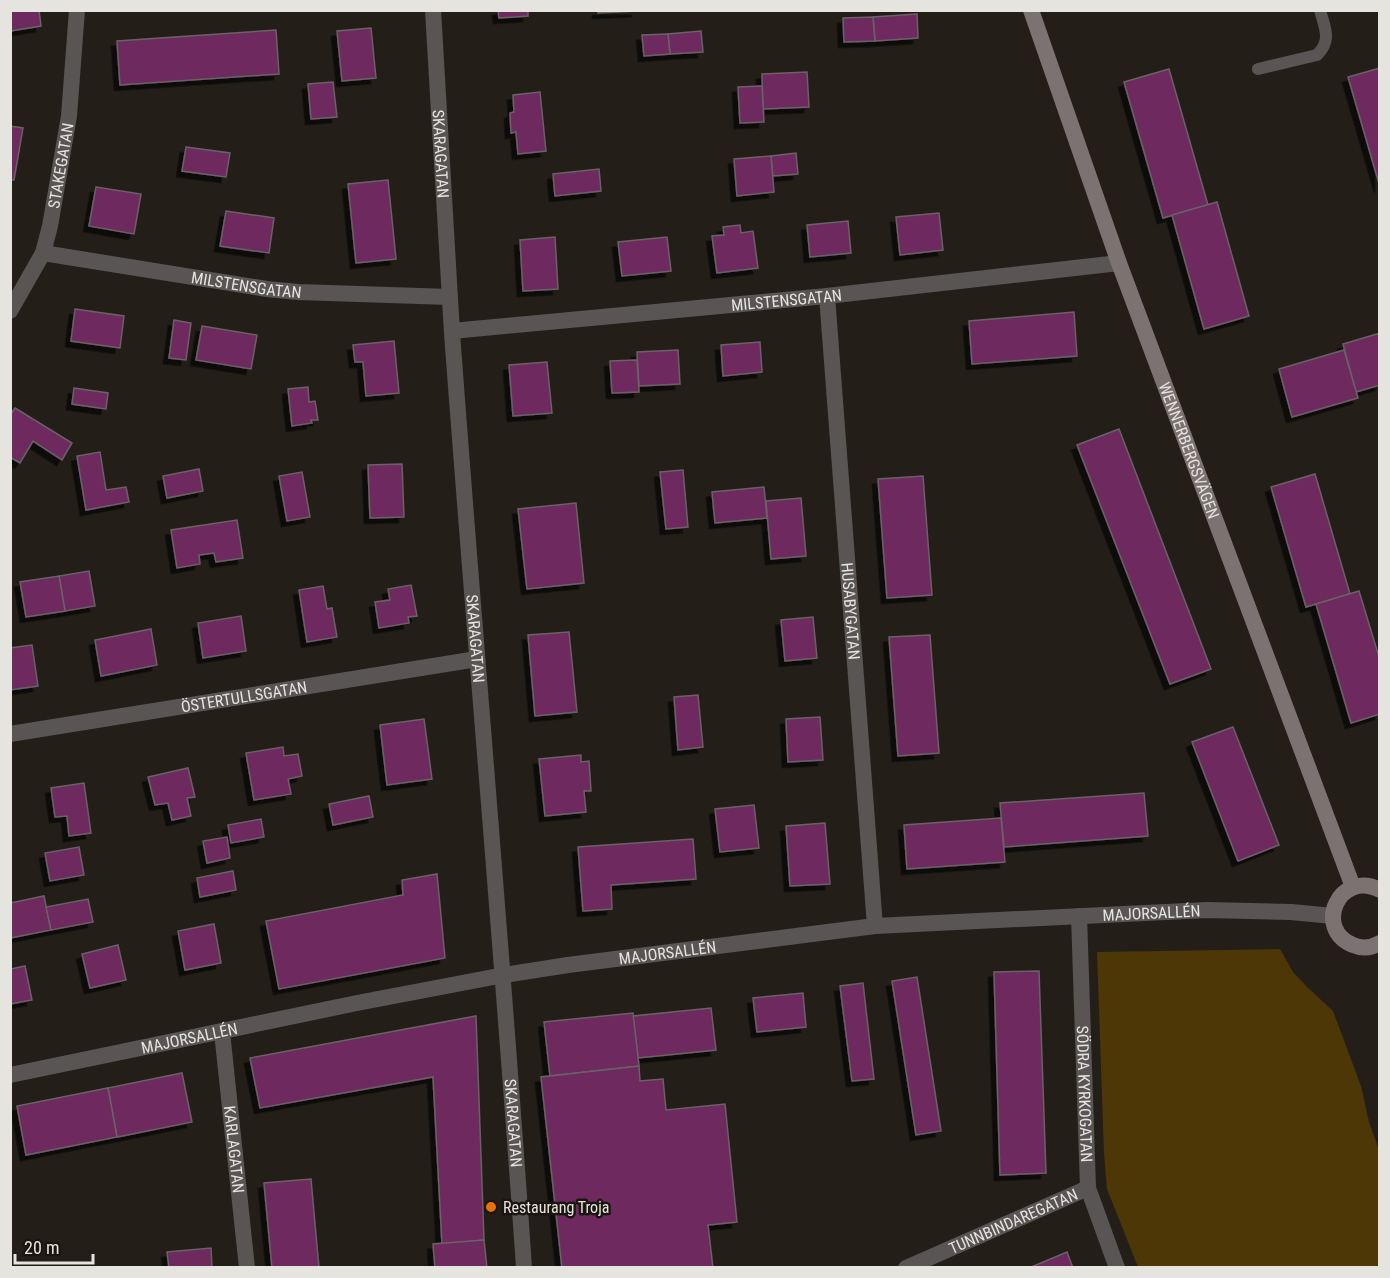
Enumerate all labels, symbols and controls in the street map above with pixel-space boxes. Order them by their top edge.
street label: SKARAGATAN [429,109,453,199]
street label: STAKEGATAN [44,121,77,210]
street label: MILSTENSGATAN [190,267,302,302]
street label: MILSTENSGATAN [730,285,843,314]
street label: WENNERBERGSVÄGEN [1155,380,1223,521]
street label: HUSABYGATAN [838,562,864,660]
street label: SKARAGATAN [463,594,489,683]
street label: ÖSTERTULLSGATAN [180,677,308,716]
street label: MAJORSALLÉN [1102,901,1201,925]
street label: MAJORSALLÉN [618,937,717,968]
street label: MAJORSALLÉN [139,1019,239,1057]
street label: SÖDRA KYRKOGATAN [1073,1025,1097,1163]
street label: SKARAGATAN [501,1078,526,1168]
street label: KARLAGATAN [220,1105,249,1194]
street label: TUNNBINDAREGATAN [946,1184,1081,1258]
place label: Restaurang Troja [503,1198,609,1217]
marker: Restaurang Troja [484,1200,498,1214]
scale bar [15,1227,93,1265]
text: 20 m [24,1237,59,1258]

